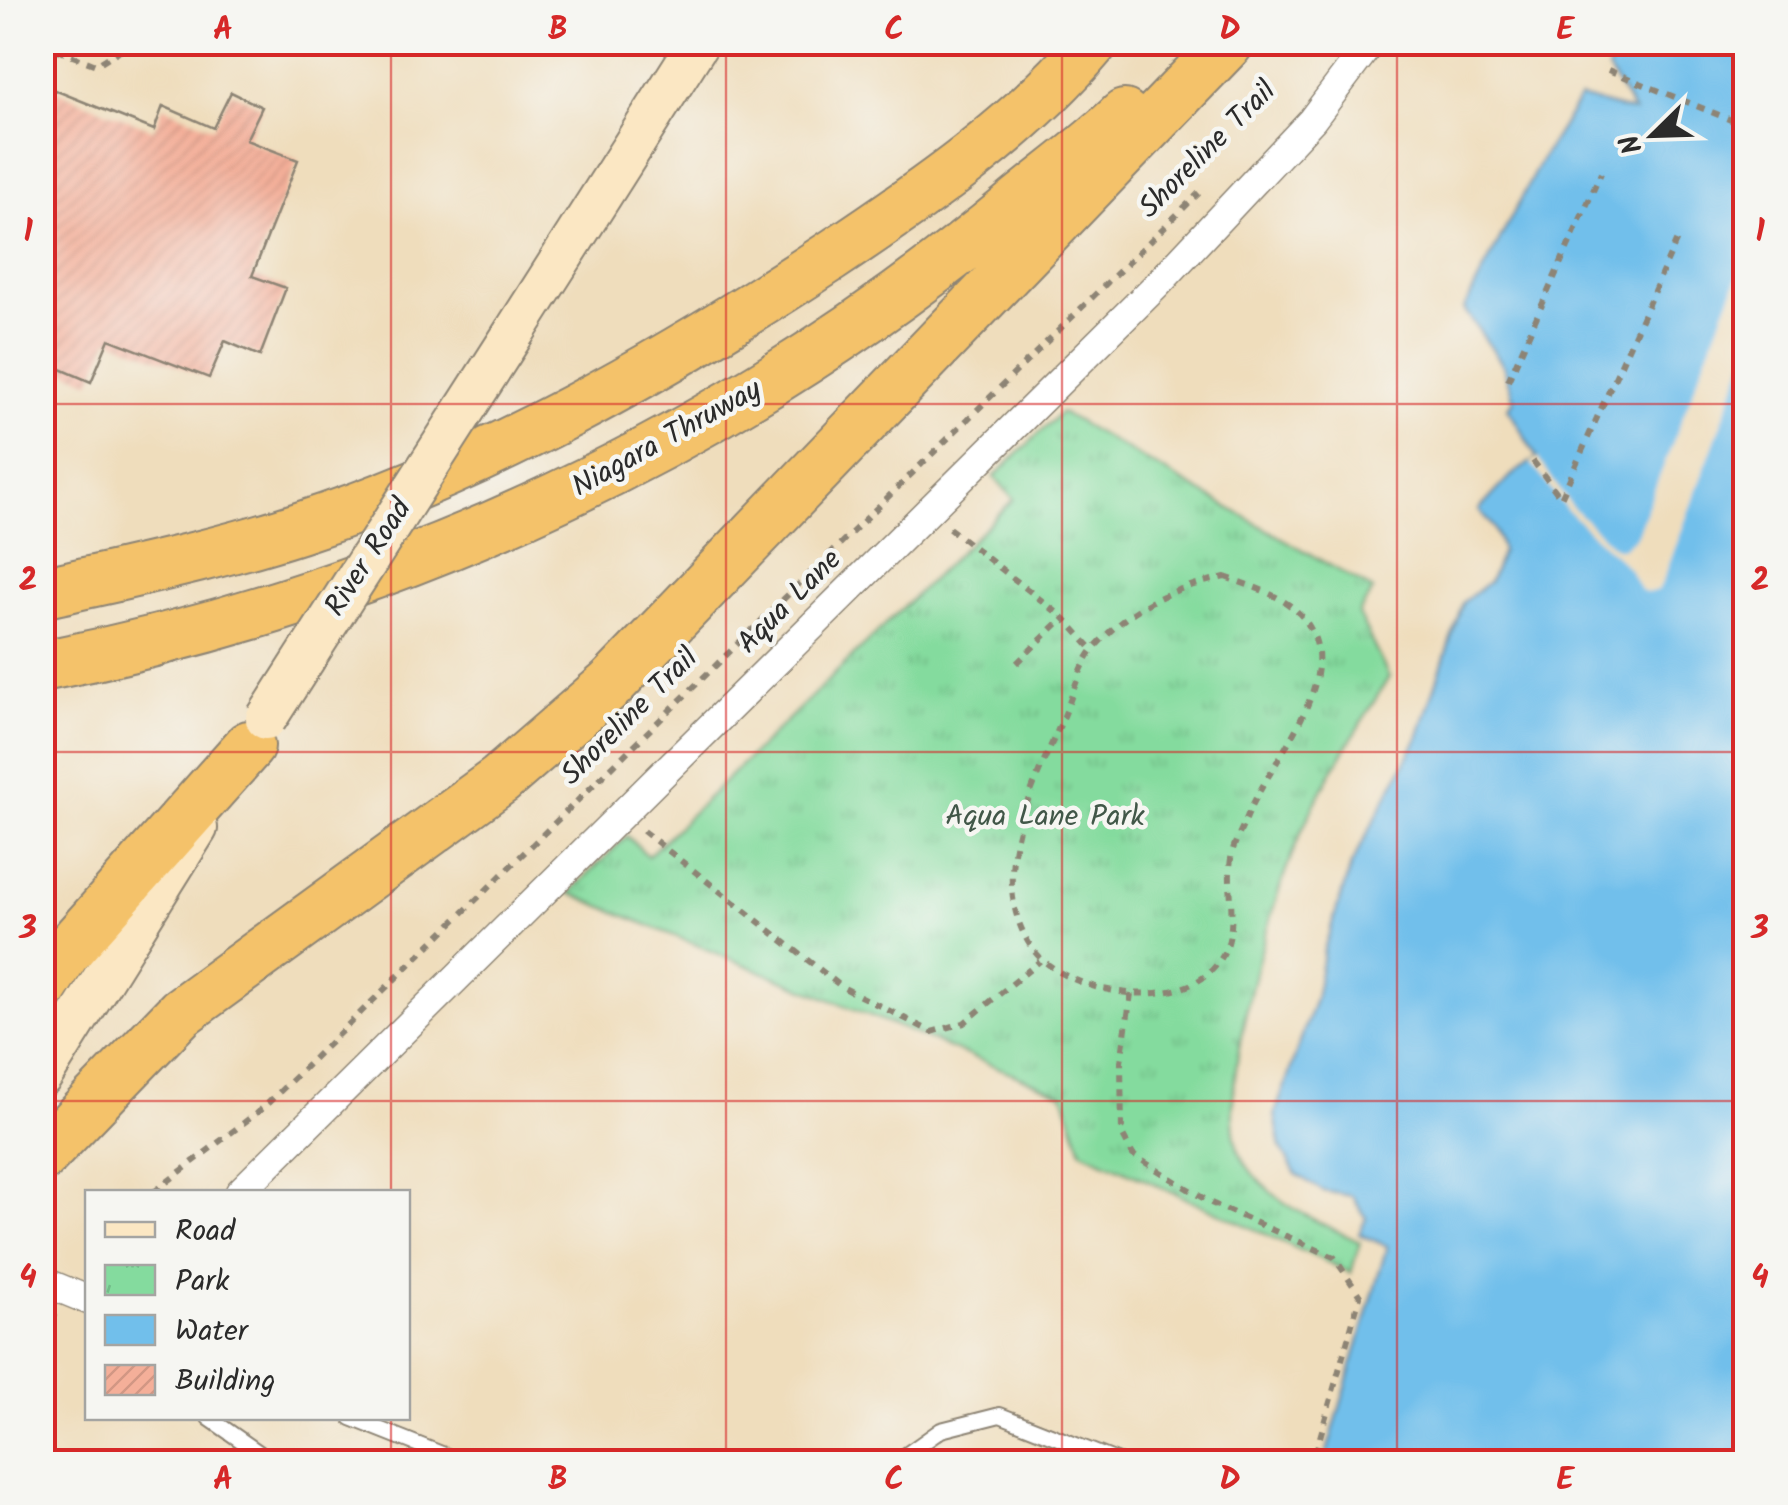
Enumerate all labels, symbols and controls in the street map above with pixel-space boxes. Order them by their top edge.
text: A [213,5,233,56]
text: B [548,5,568,56]
text: C [884,5,904,56]
text: D [1219,5,1241,56]
text: E [1556,5,1575,56]
street label: Shoreline Trail [1128,70,1288,230]
north arrow [1603,85,1703,185]
text: N [1608,127,1656,161]
text: 1 [23,207,33,258]
text: 1 [1755,207,1765,258]
street label: Niagara Thruway [563,366,772,511]
street label: River Road [313,488,426,627]
street label: Aqua Lane [726,538,854,666]
text: 2 [19,556,37,607]
text: 2 [1751,556,1769,607]
street label: Shoreline Trail [550,637,710,797]
park label: Aqua Lane Park [945,793,1146,841]
text: 3 [18,904,37,955]
text: 3 [1750,904,1769,955]
legend [85,1190,410,1420]
text: Road [175,1208,236,1256]
text: 4 [19,1253,37,1304]
text: 4 [1751,1253,1769,1304]
text: Park [175,1258,230,1306]
text: Water [175,1308,250,1356]
text: Building [175,1358,275,1406]
text: A [213,1455,233,1505]
text: B [548,1455,568,1505]
text: C [884,1455,904,1505]
text: D [1219,1455,1241,1505]
text: E [1556,1455,1575,1505]

